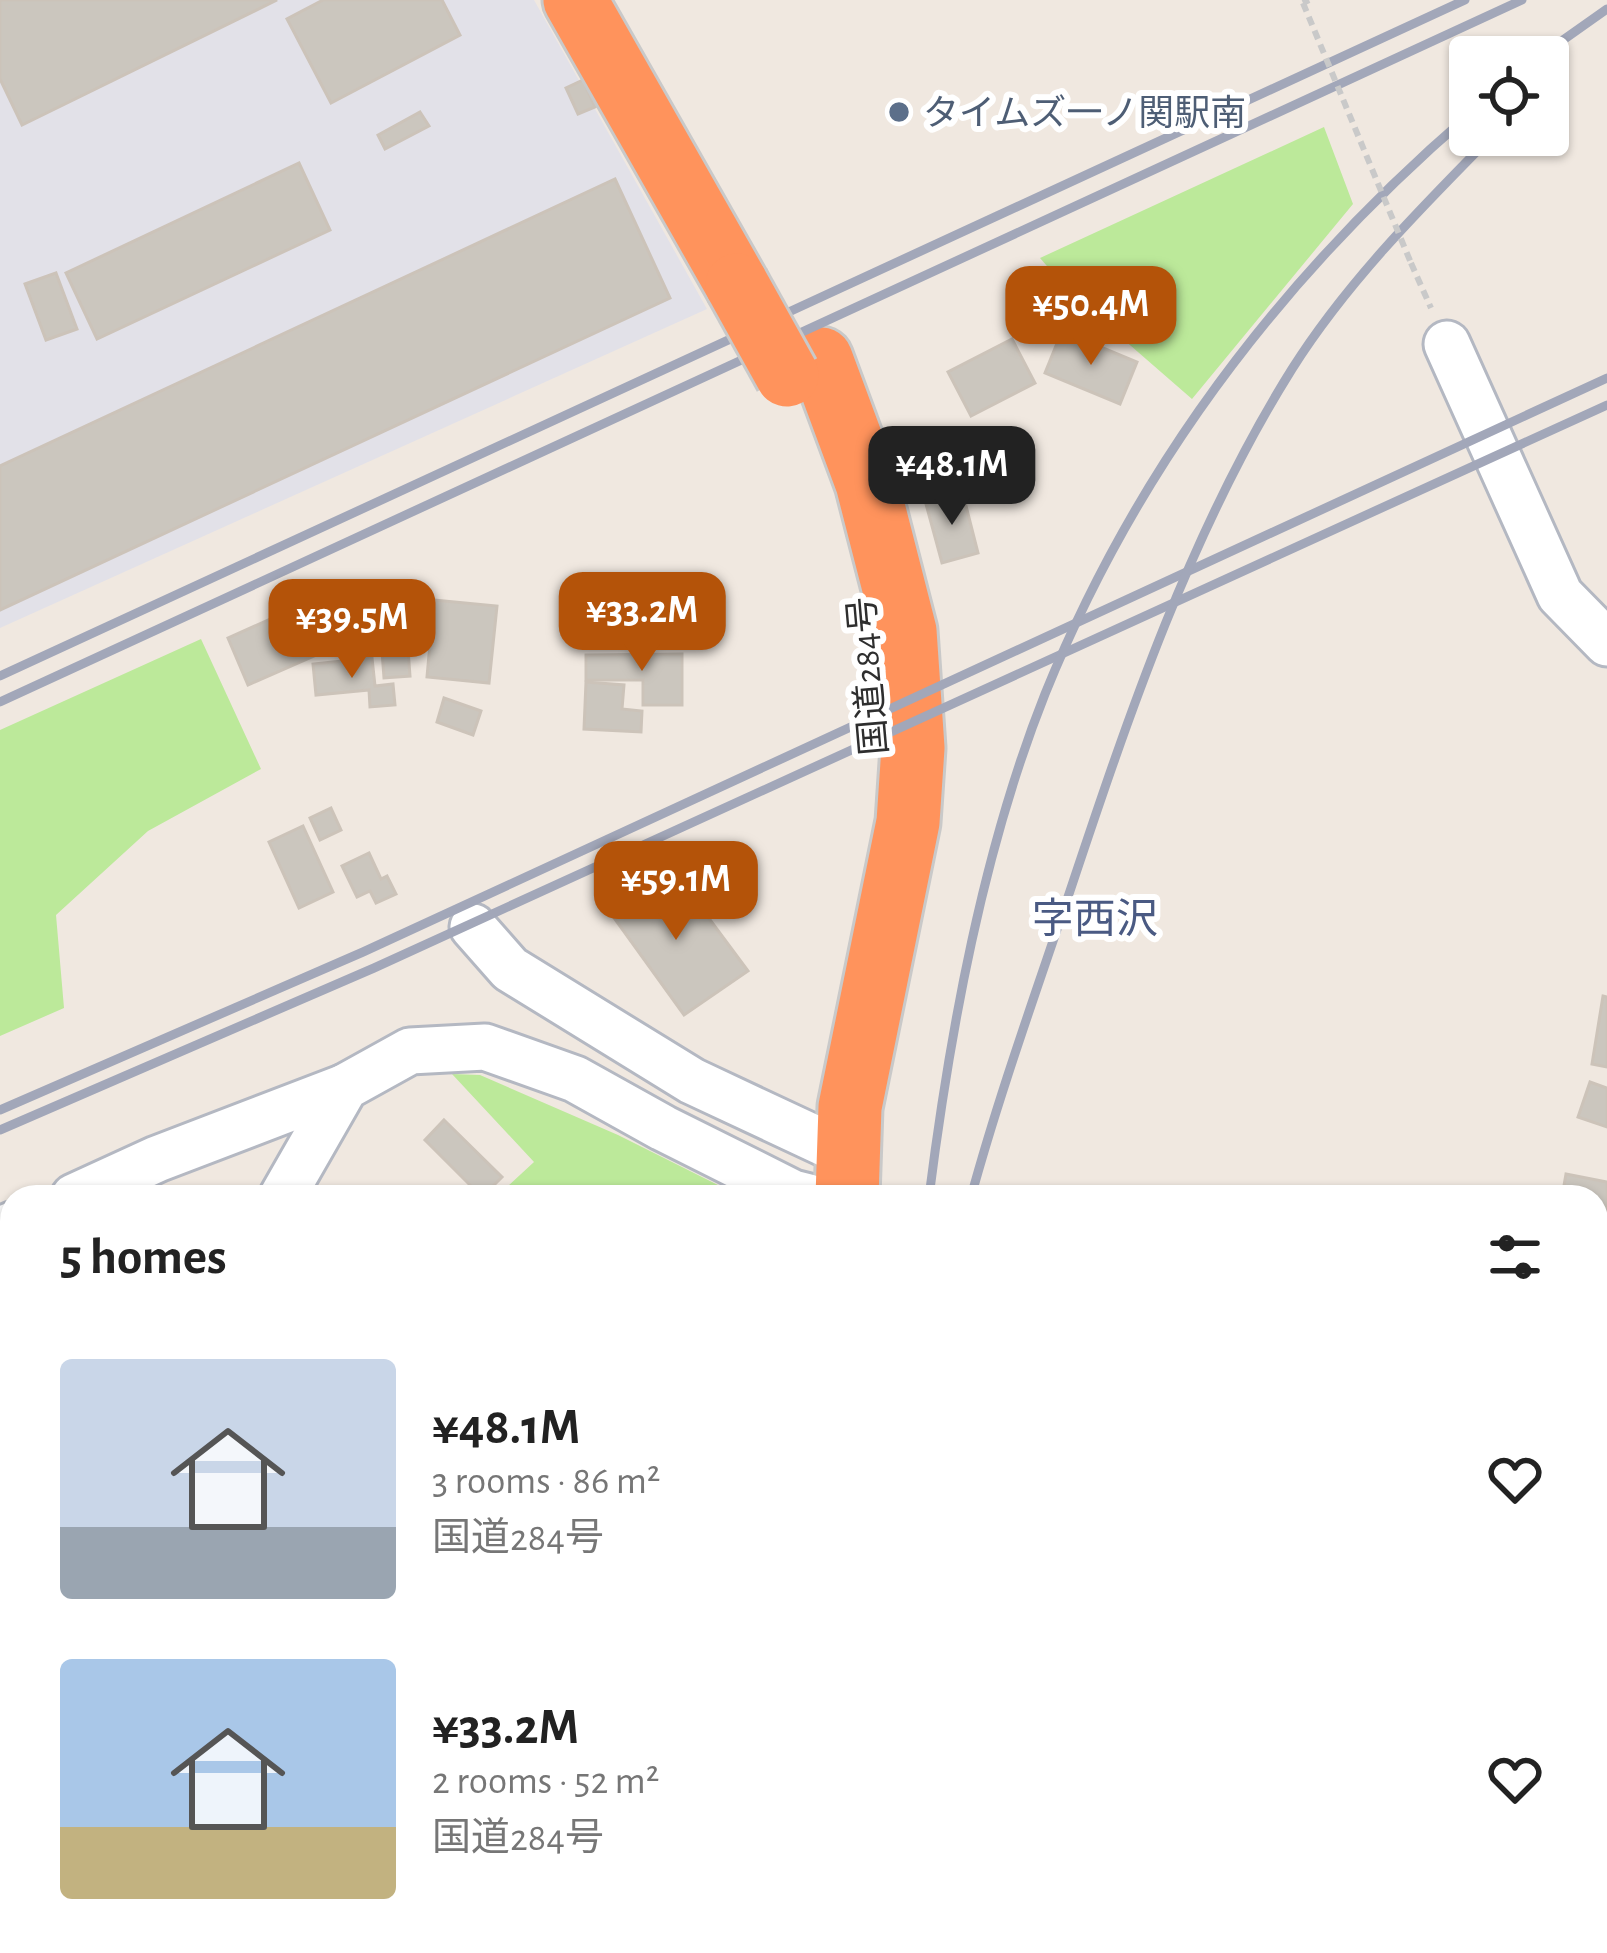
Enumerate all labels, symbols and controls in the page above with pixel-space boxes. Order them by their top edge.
map controls [1449,36,1569,156]
button: locate [1449,36,1569,156]
place label: タイムズ一ノ関駅南 [923,94,1246,132]
marker: タイムズ一ノ関駅南 [886,99,912,125]
pin: ¥50.4M [993,266,1189,368]
text: ¥50.4M [1032,285,1150,324]
pin: ¥48.1M [854,426,1050,528]
text: ¥48.1M [895,445,1009,484]
pin: ¥33.2M [544,572,740,674]
pin: ¥39.5M [254,579,450,681]
text: ¥33.2M [586,591,698,630]
street label: 国道284号 [842,595,894,757]
text: ¥39.5M [295,598,409,637]
pin: ¥59.1M [578,841,774,943]
text: ¥59.1M [621,860,731,899]
district label: 字西沢 [1032,897,1158,941]
icon: filters [1482,1224,1548,1290]
text: 5 homes [60,1232,227,1283]
text: ¥48.1M [432,1402,580,1453]
icon: home [156,1407,300,1551]
icon: heart [1482,1446,1548,1512]
text: 3 rooms · 86 m² [432,1462,660,1501]
text: 国道284号 [432,1519,604,1558]
text: ¥33.2M [432,1702,579,1753]
icon: home [156,1707,300,1851]
icon: heart [1482,1746,1548,1812]
text: 2 rooms · 52 m² [432,1762,659,1801]
text: 国道284号 [432,1819,604,1858]

